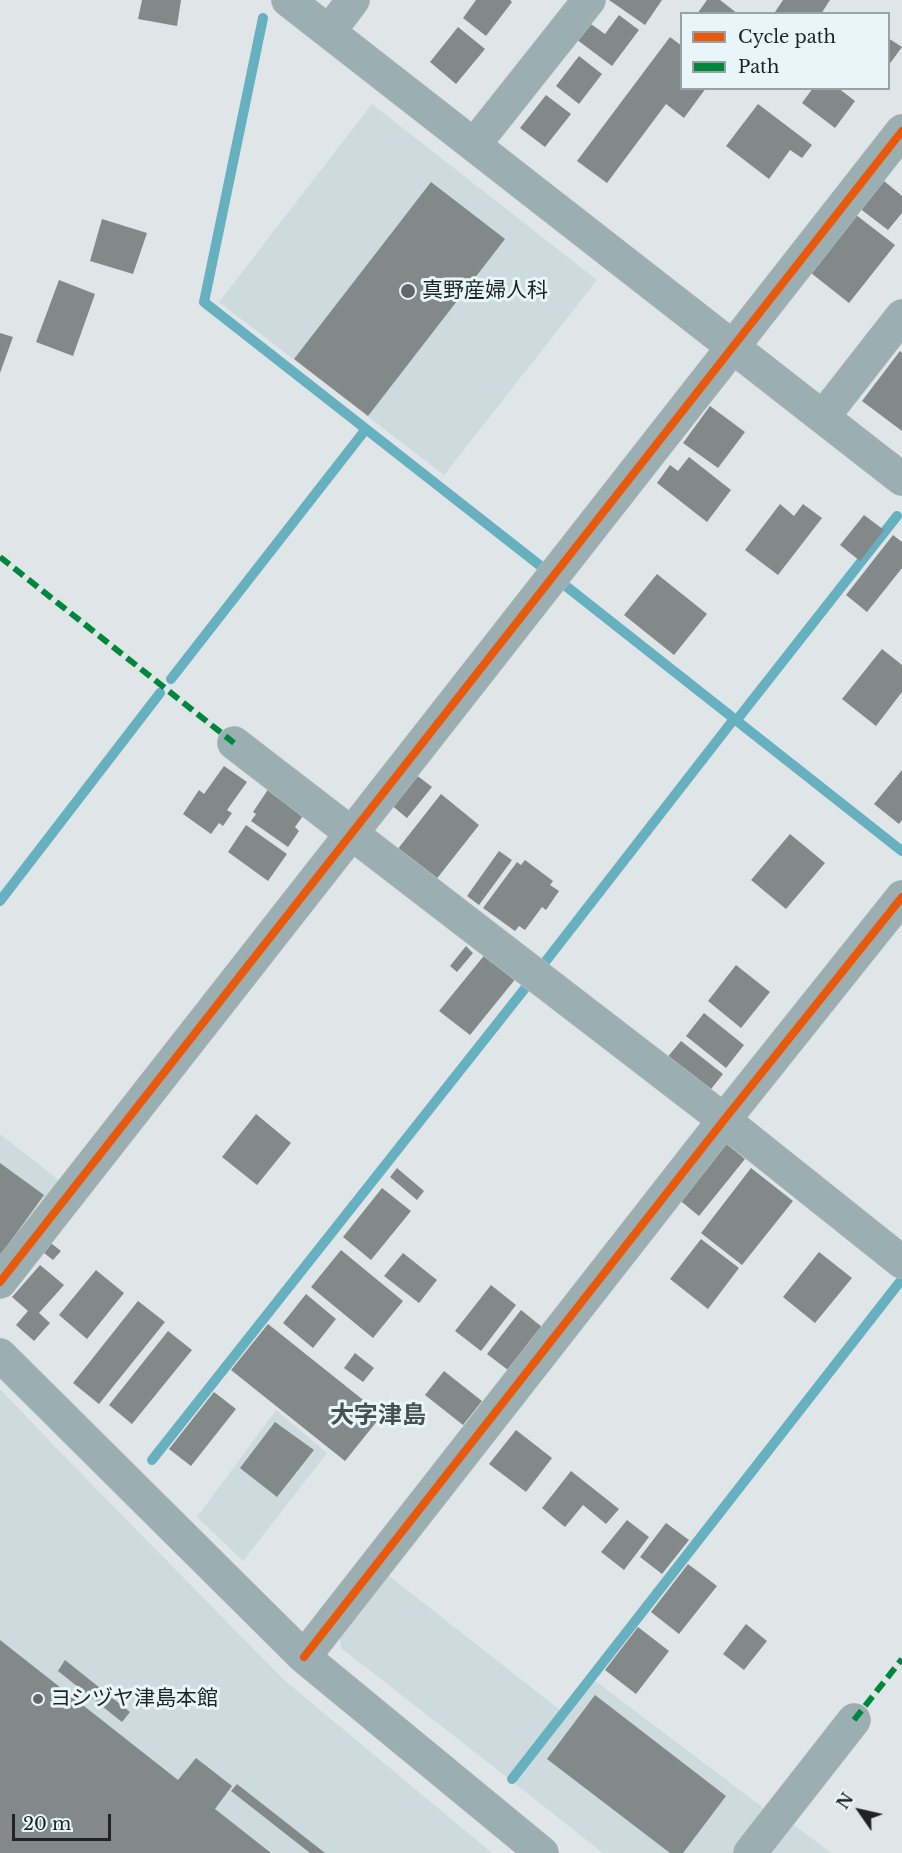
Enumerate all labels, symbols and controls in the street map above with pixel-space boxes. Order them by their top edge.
legend [680,12,890,90]
text: Cycle path [738,26,836,48]
text: Path [738,56,779,78]
place label: 真野産婦人科 [422,278,548,304]
marker: 真野産婦人科 [399,282,417,300]
district label: 大字津島 [330,1402,426,1430]
place label: ヨシヅヤ津島本館 [50,1686,218,1712]
marker: ヨシヅヤ津島本館 [31,1692,45,1706]
north arrow [830,1781,890,1841]
text: N [833,1789,858,1813]
scale bar [15,1802,114,1840]
text: 20 m [23,1813,71,1835]

